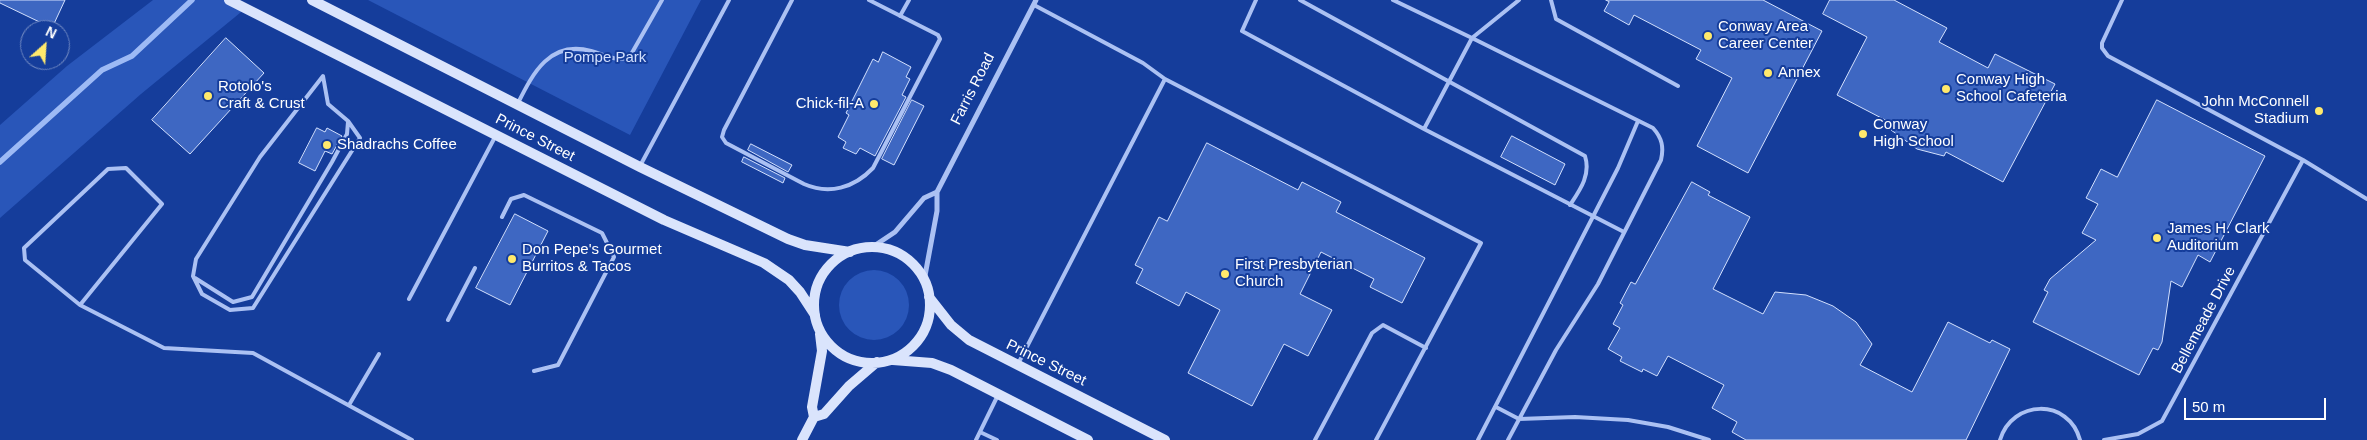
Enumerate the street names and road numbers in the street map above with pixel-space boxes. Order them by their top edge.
street label: Farris Road [947,50,999,128]
street label: Prince Street [492,110,578,166]
street label: Bellemeade Drive [2168,264,2240,376]
street label: Prince Street [1003,336,1089,390]

